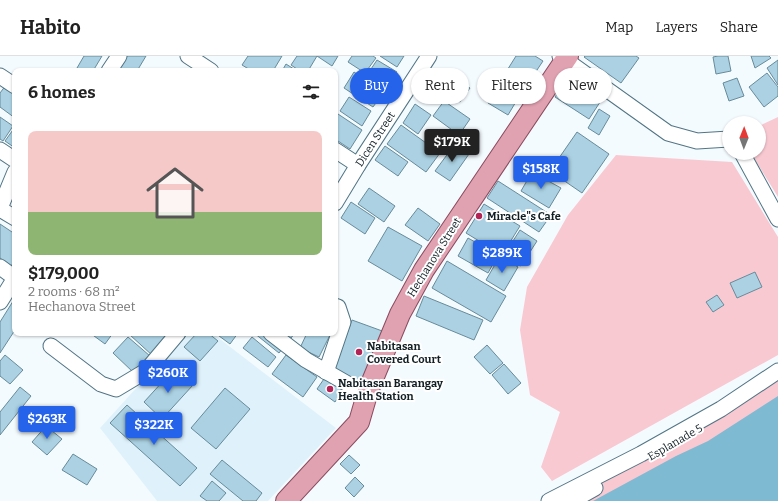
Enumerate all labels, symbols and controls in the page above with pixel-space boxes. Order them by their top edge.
text: Habito [20,16,81,39]
text: Map [605,19,633,36]
text: Layers [655,19,698,36]
text: Share [720,19,758,36]
chip: Buy [350,68,403,104]
chip: Rent [411,68,469,104]
chip: Filters [477,68,546,104]
chip: New [554,68,612,104]
icon: filters [300,81,322,103]
text: 6 homes [28,82,96,103]
street label: Dicen Street [353,109,398,169]
north arrow [722,116,766,160]
map controls [722,116,766,160]
pin: $179K [424,129,480,163]
text: $179K [433,134,471,149]
pin: $158K [513,156,569,190]
icon: home [139,157,211,229]
text: $158K [522,161,560,176]
place label: Miracle"s Cafe [487,210,561,223]
marker: Miracle"s Cafe [474,211,484,221]
street label: Hechanova Street [405,215,464,299]
pin: $289K [474,240,530,274]
text: $289K [482,245,522,260]
text: $179,000 [28,263,99,284]
text: 2 rooms · 68 m² [28,284,120,299]
text: Hechanova Street [28,299,135,314]
place label: Nabitasan Covered Court [367,340,442,366]
marker: Nabitasan Covered Court [354,347,364,357]
pin: $260K [140,360,196,394]
text: $260K [148,365,188,380]
place label: Nabitasan Barangay Health Station [338,377,444,403]
marker: Nabitasan Barangay Health Station [325,384,335,394]
pin: $263K [19,406,75,440]
text: $263K [27,411,67,426]
pin: $322K [126,412,182,446]
text: $322K [134,417,174,432]
street label: Esplanade 5 [646,421,705,463]

